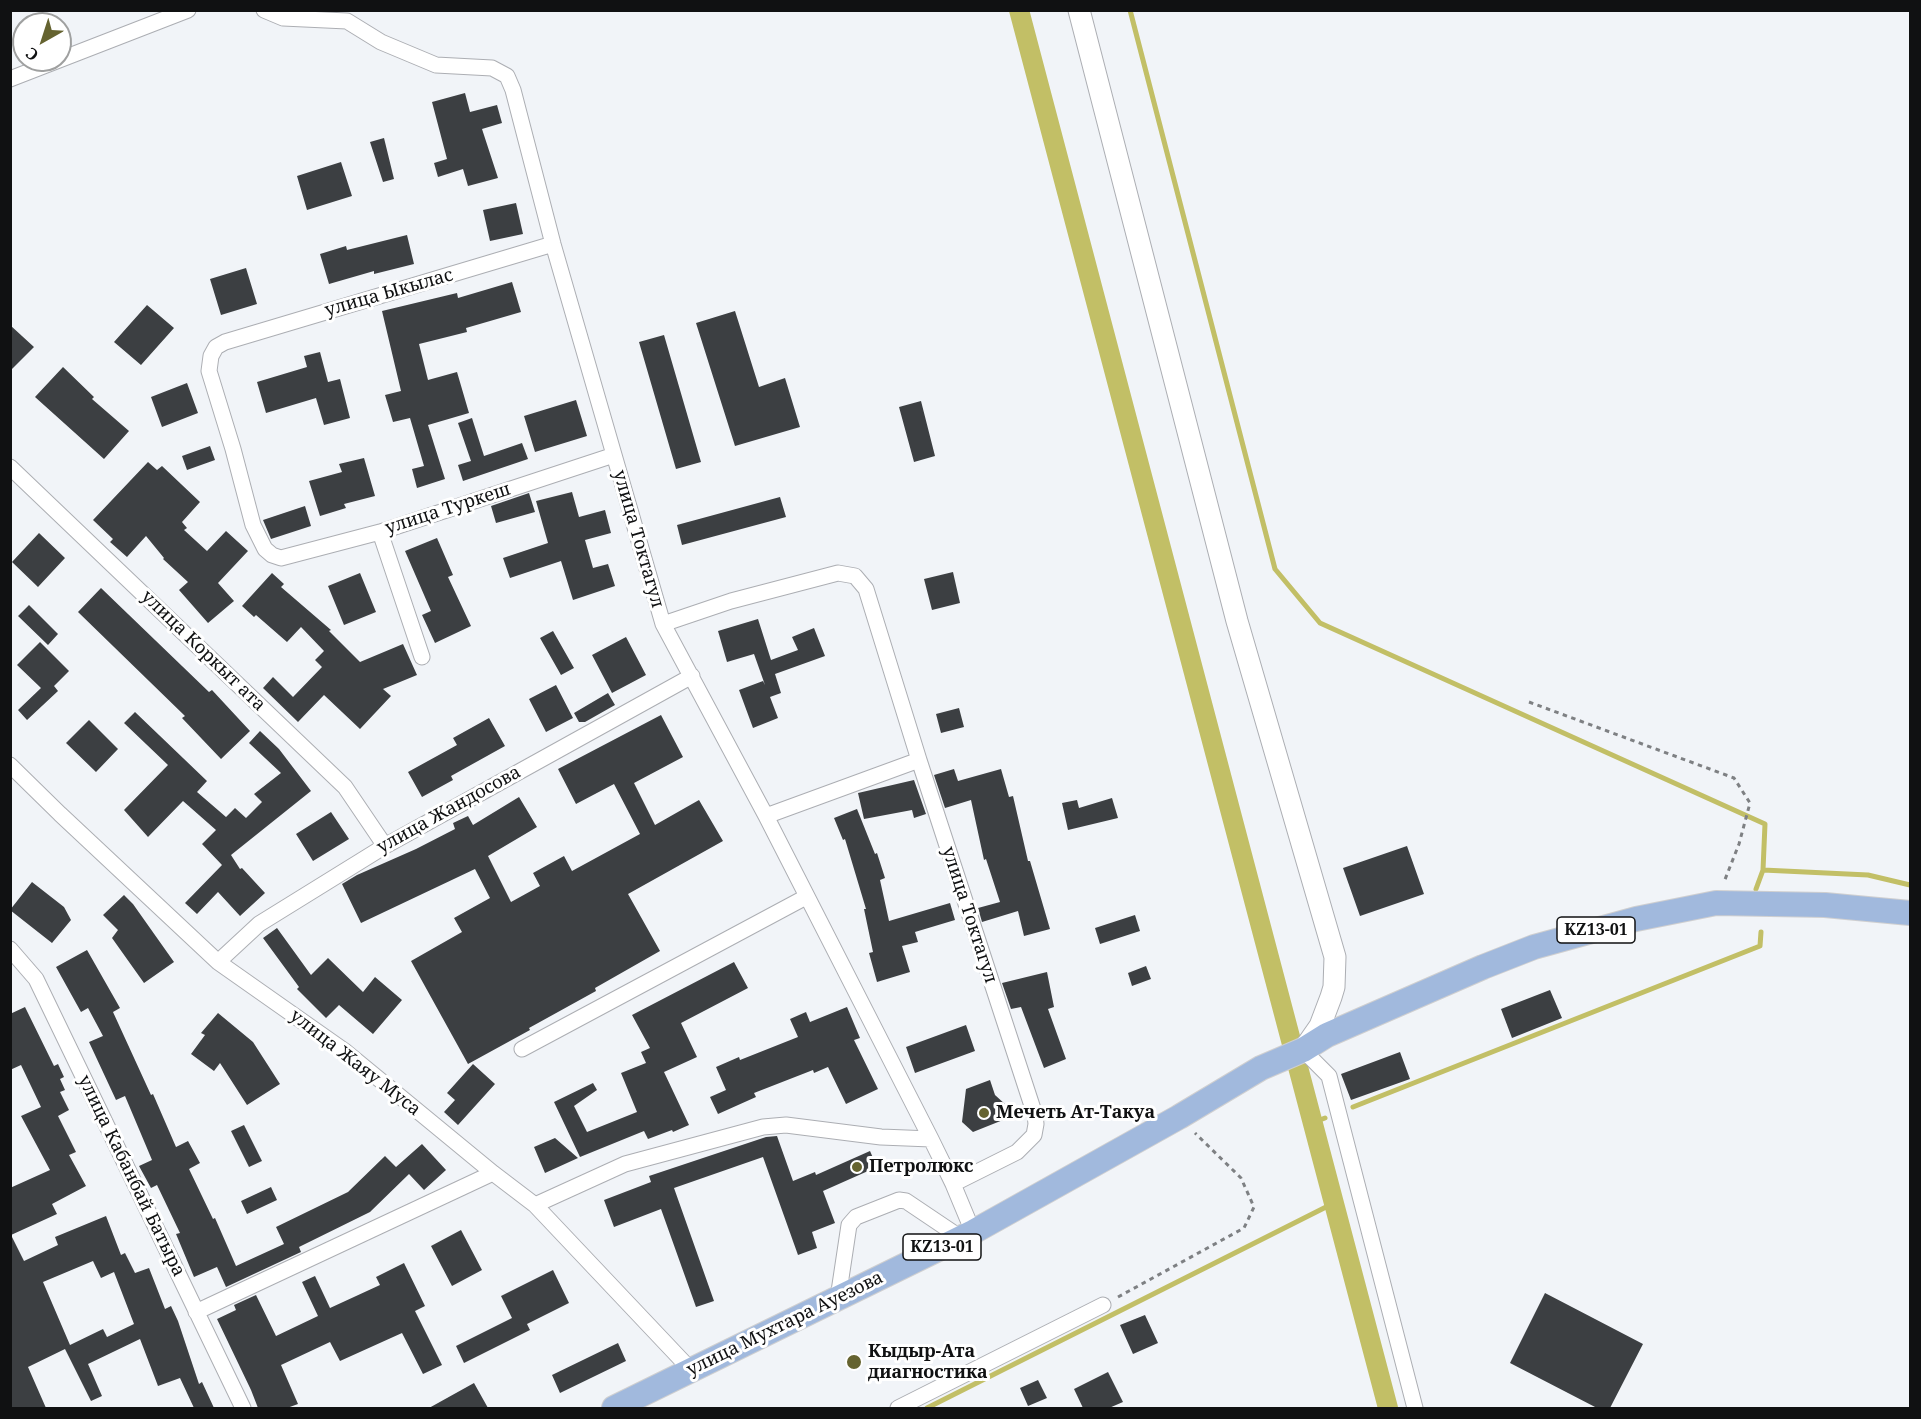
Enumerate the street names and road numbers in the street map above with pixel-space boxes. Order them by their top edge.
street label: улица Ыкылас [322,264,456,322]
street label: улица Токтагул [608,468,668,610]
street label: улица Туркеш [383,479,513,539]
street label: улица Коркыт ата [136,586,270,716]
street label: улица Жандосова [373,761,525,859]
street label: улица Токтагул [937,844,1001,986]
road number: KZ13-01 [1557,917,1635,943]
street label: улица Жаяу Муса [285,1005,425,1121]
street label: улица Кабанбай Батыра [73,1072,189,1280]
road number: KZ13-01 [903,1234,981,1260]
street label: улица Мухтара Ауезова [683,1267,887,1381]

